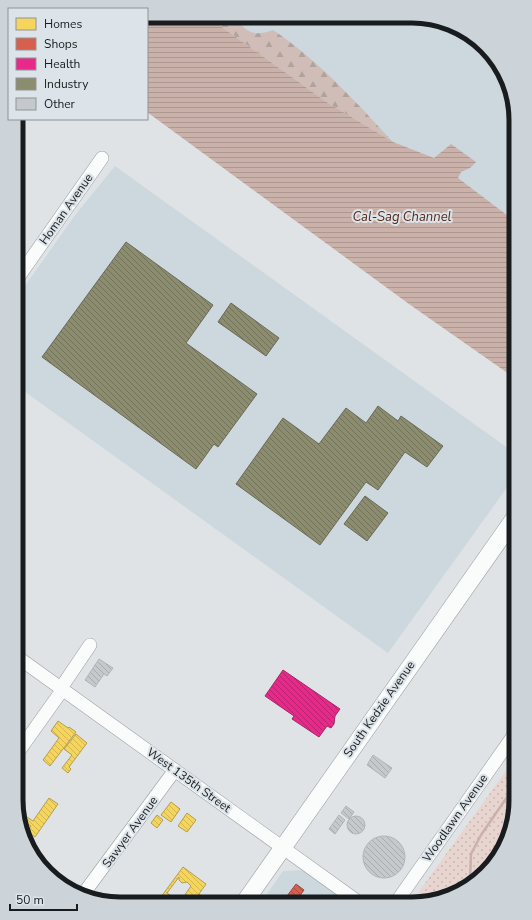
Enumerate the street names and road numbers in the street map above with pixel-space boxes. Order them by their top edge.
street label: Homan Avenue [36,170,96,248]
street label: South Kedzie Avenue [340,658,418,760]
street label: West 135th Street [144,744,235,816]
street label: Woodlawn Avenue [419,771,491,865]
street label: Sawyer Avenue [99,793,161,871]

